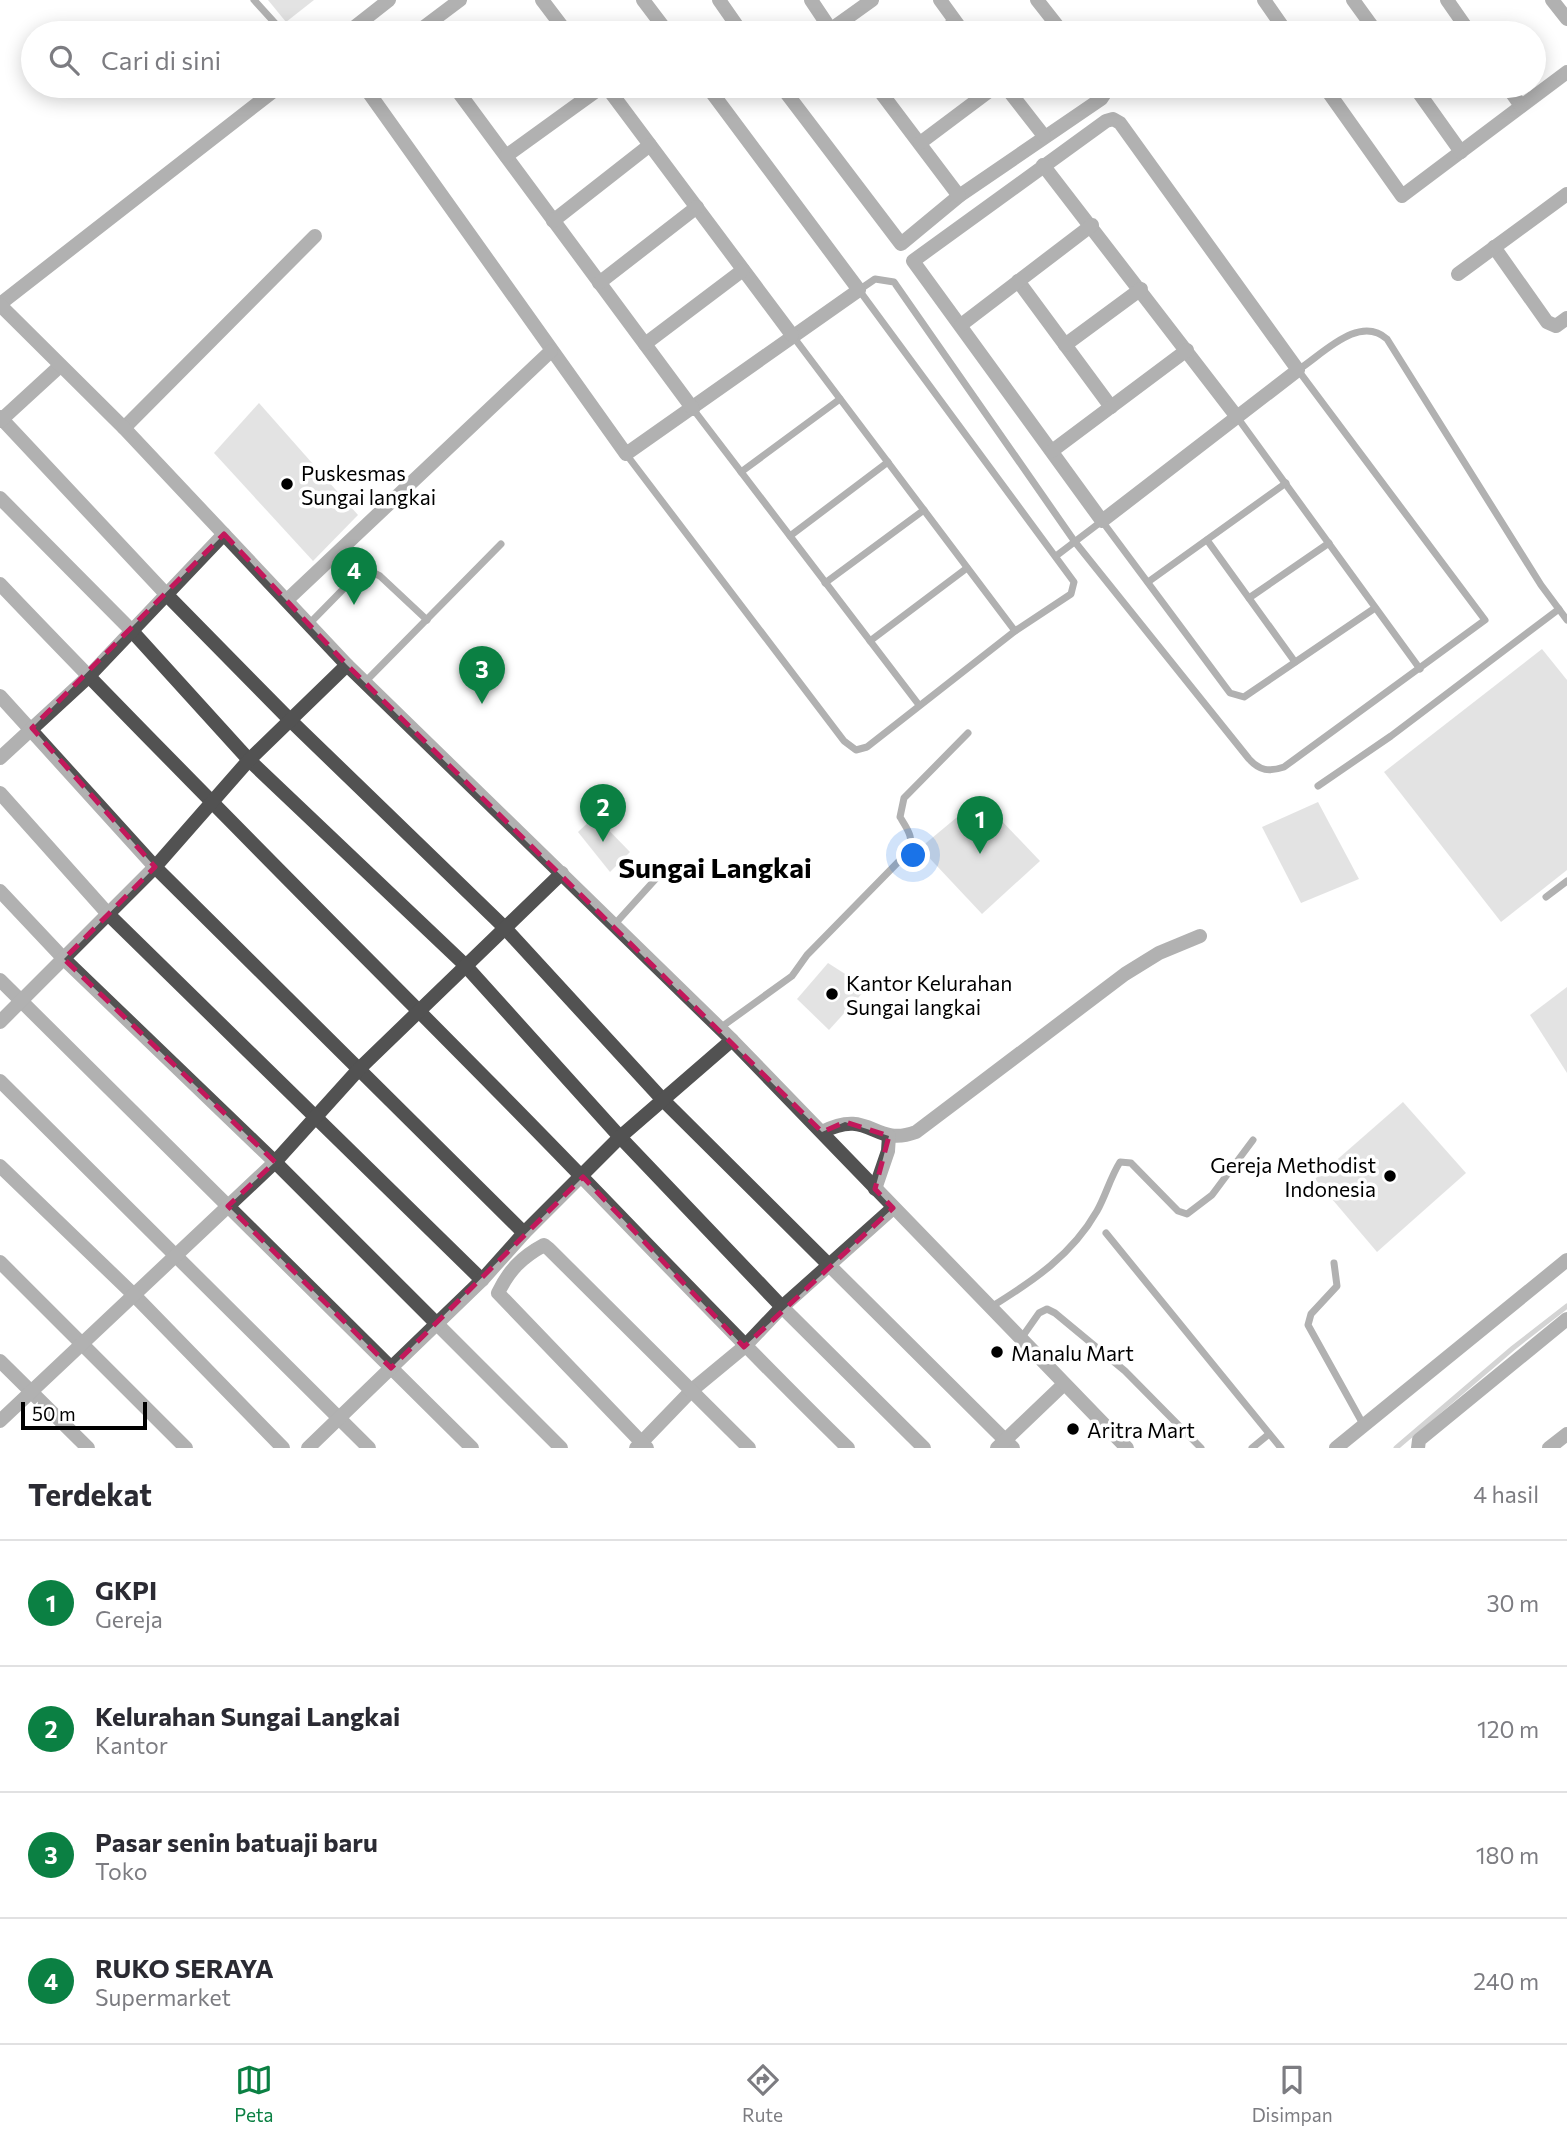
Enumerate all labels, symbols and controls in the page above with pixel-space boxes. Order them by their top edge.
search box [21,21,1546,98]
icon: search [45,41,83,79]
text: Cari di sini [101,44,221,75]
place label: Puskesmas Sungai langkai [301,460,436,509]
marker: Puskesmas Sungai langkai [279,476,295,492]
pin: 4 [331,547,377,605]
pin: 3 [459,646,505,704]
pin: 2 [580,784,626,842]
pin: 1 [957,796,1003,854]
your location [896,838,930,872]
district label: Sungai Langkai [618,850,812,884]
place label: Kantor Kelurahan Sungai langkai [846,970,1012,1019]
marker: Kantor Kelurahan Sungai langkai [824,986,840,1002]
place label: Gereja Methodist Indonesia [1210,1152,1376,1201]
marker: Gereja Methodist Indonesia [1382,1168,1398,1184]
place label: Manalu Mart [1011,1340,1134,1365]
marker: Manalu Mart [989,1344,1005,1360]
scale bar [21,1399,147,1431]
text: 50 m [32,1402,76,1425]
place label: Aritra Mart [1087,1417,1195,1442]
marker: Aritra Mart [1065,1421,1081,1437]
text: Terdekat [28,1475,152,1512]
text: 4 hasil [1473,1480,1539,1508]
text: GKPI [95,1574,157,1605]
text: 1 [46,1589,56,1617]
text: 30 m [1486,1589,1539,1617]
text: Gereja [95,1605,163,1633]
text: Kelurahan Sungai Langkai [95,1700,400,1731]
text: 2 [44,1715,58,1743]
text: 120 m [1477,1715,1539,1743]
text: Kantor [95,1731,168,1759]
text: Pasar senin batuaji baru [95,1826,378,1857]
text: 3 [44,1841,58,1869]
text: 180 m [1476,1841,1539,1869]
text: Toko [95,1857,147,1885]
text: RUKO SERAYA [95,1952,274,1983]
text: 4 [44,1967,58,1995]
text: 240 m [1473,1967,1539,1995]
text: Supermarket [95,1983,231,2011]
tab: Peta [234,2061,274,2126]
tab: Rute [742,2061,783,2126]
tab: Disimpan [1252,2061,1333,2126]

